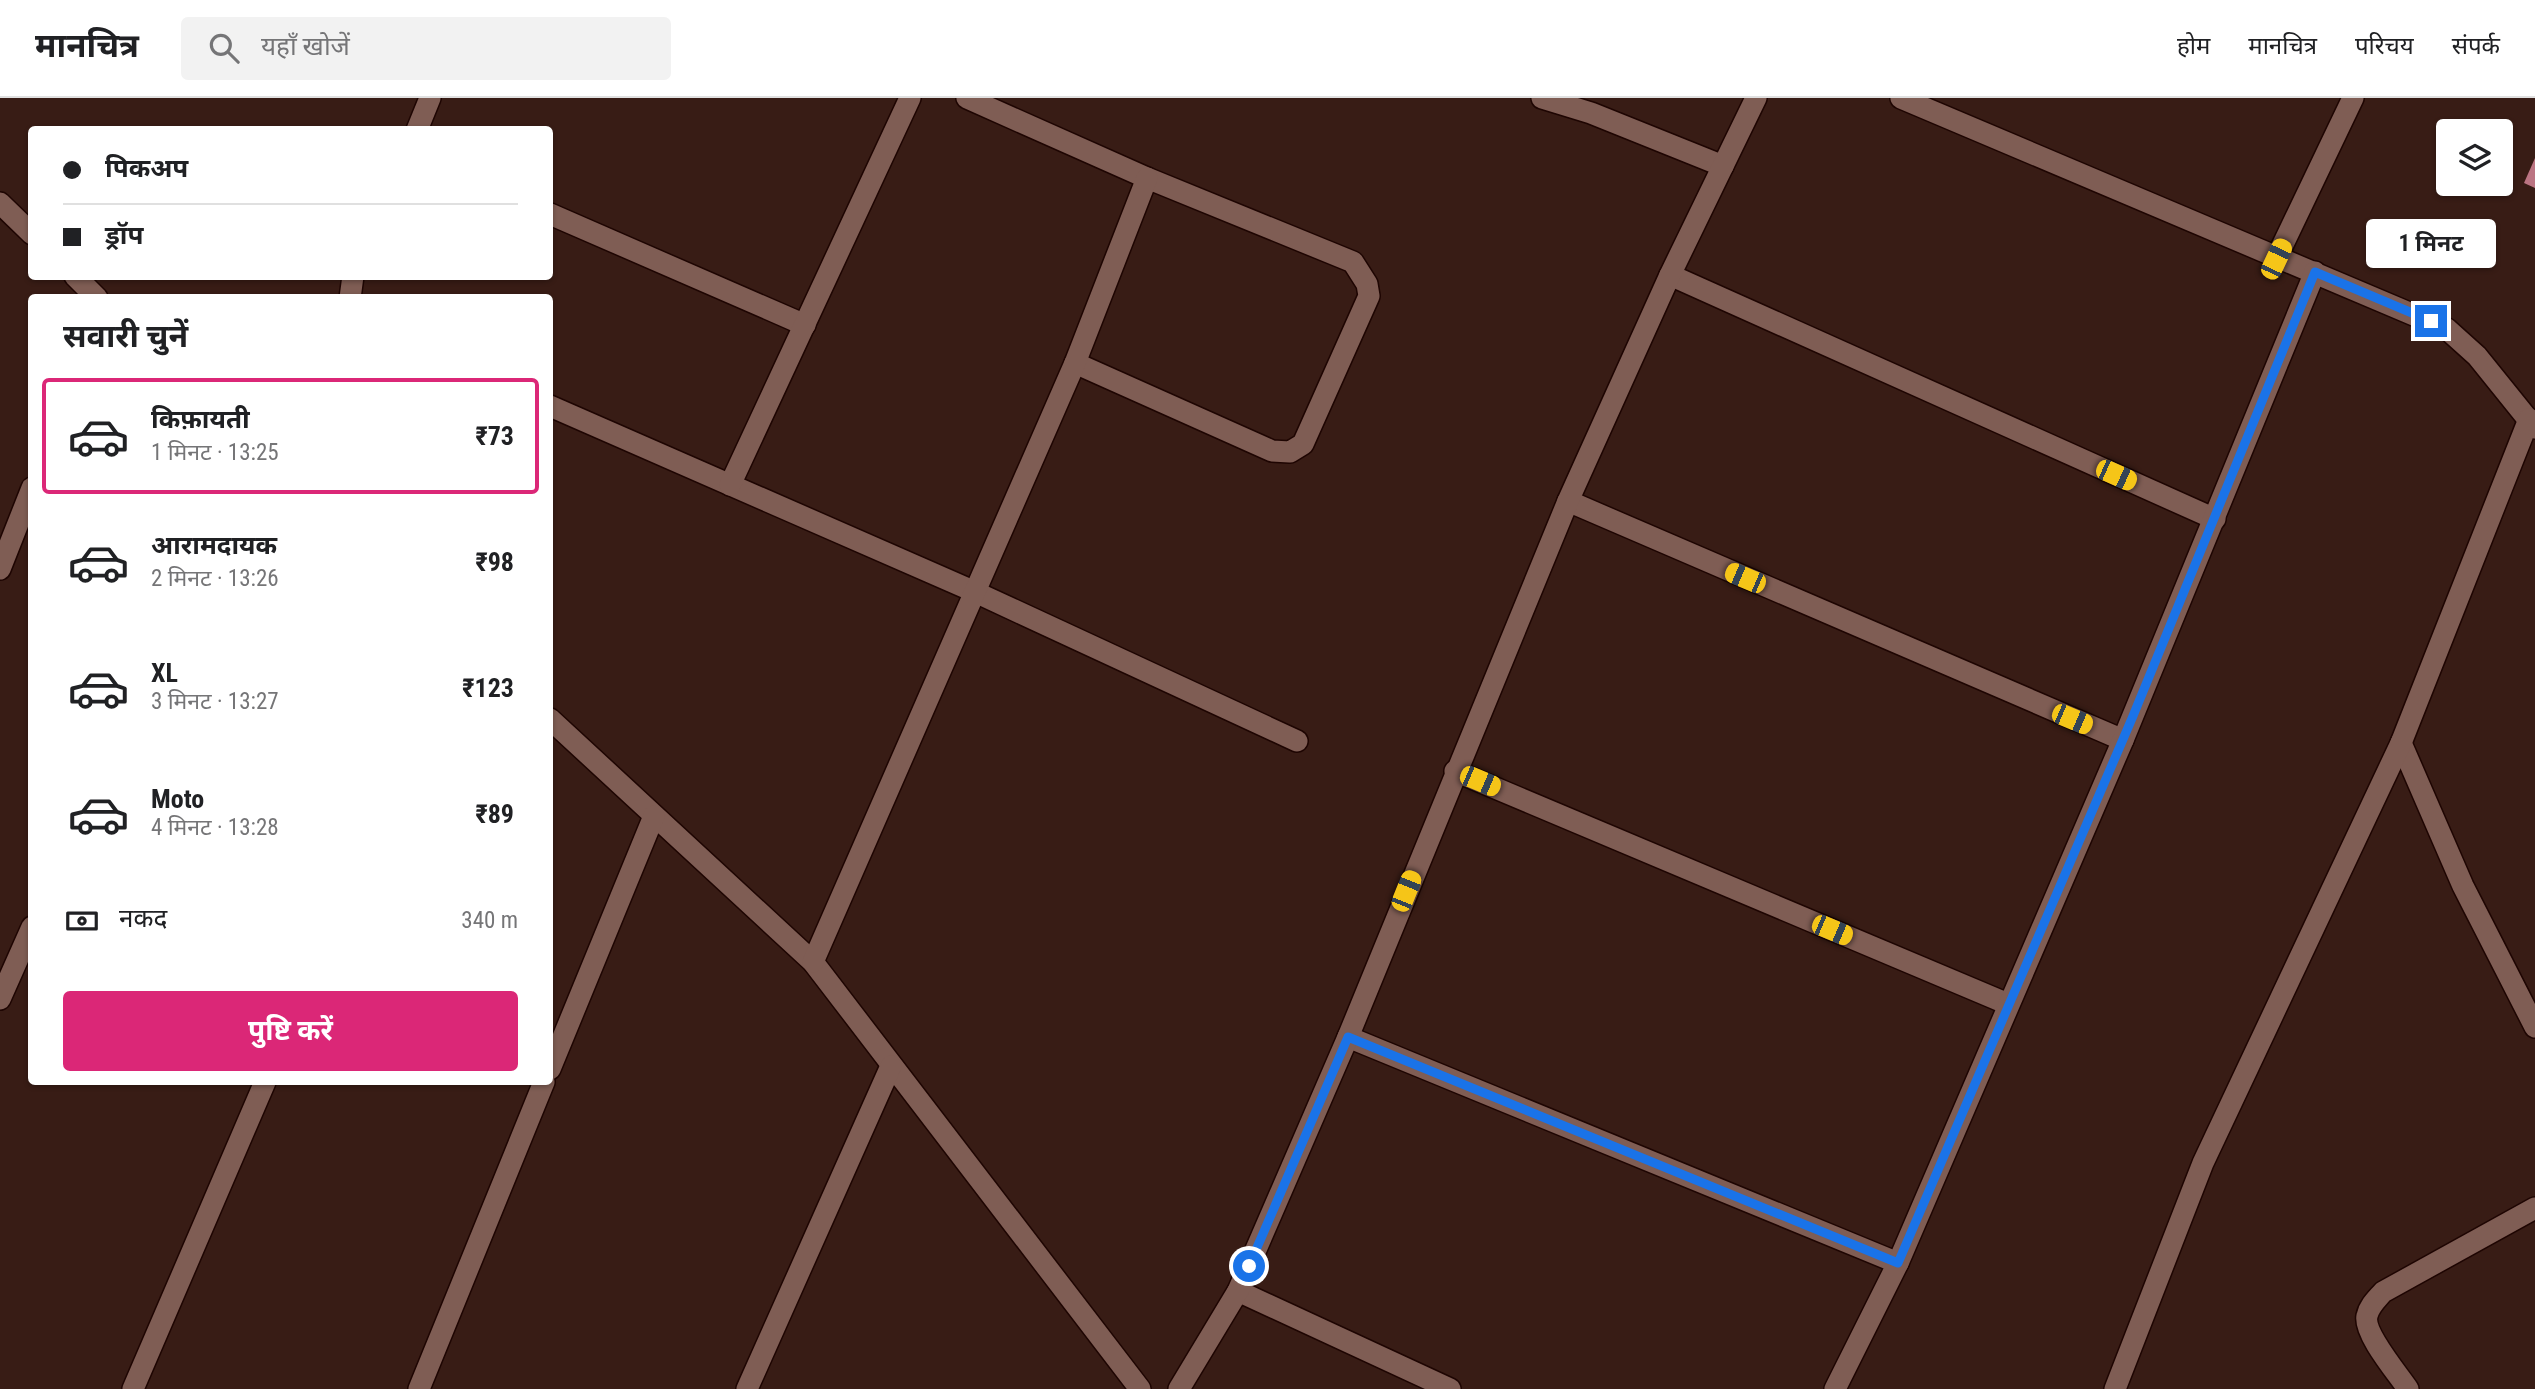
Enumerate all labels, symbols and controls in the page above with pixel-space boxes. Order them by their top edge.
search box [181,17,671,80]
text: मानचित्र [35,26,139,65]
icon: search [205,29,243,67]
text: यहाँ खोजें [261,31,350,61]
text: होम [2177,32,2210,60]
text: मानचित्र [2248,32,2317,60]
text: परिचय [2355,32,2414,60]
text: संपर्क [2452,32,2500,60]
map controls [2436,119,2513,196]
button: layers [2436,119,2513,196]
text: पिकअप [105,153,188,183]
text: ड्रॉप [105,220,143,250]
callout: 1 मिनट [2366,220,2496,268]
text: 1 मिनट [2398,230,2464,257]
car [2258,236,2295,282]
route end [2415,305,2447,337]
text: सवारी चुनें [63,317,188,355]
text: किफ़ायती [151,404,250,434]
icon: car [67,405,130,468]
text: ₹73 [475,421,514,451]
text: 1 मिनट · 13:25 [151,439,279,466]
car [2093,457,2140,493]
text: आरामदायक [151,530,277,560]
icon: car [67,531,130,594]
text: ₹98 [475,547,514,577]
car [1722,560,1769,596]
text: 2 मिनट · 13:26 [151,565,279,592]
icon: car [67,657,130,720]
text: XL [151,658,178,688]
text: ₹123 [462,673,514,703]
text: 3 मिनट · 13:27 [151,688,279,715]
car [2049,701,2096,737]
car [1457,763,1504,799]
icon: car [67,783,130,846]
text: Moto [151,784,204,814]
text: ₹89 [475,799,514,829]
text: 4 मिनट · 13:28 [151,814,279,841]
car [1389,868,1424,914]
icon: cash [63,902,101,940]
text: नकद [119,903,167,933]
text: 340 m [461,907,518,934]
car [1809,912,1856,948]
button: पुष्टि करें [63,991,518,1071]
route start [1233,1250,1265,1282]

